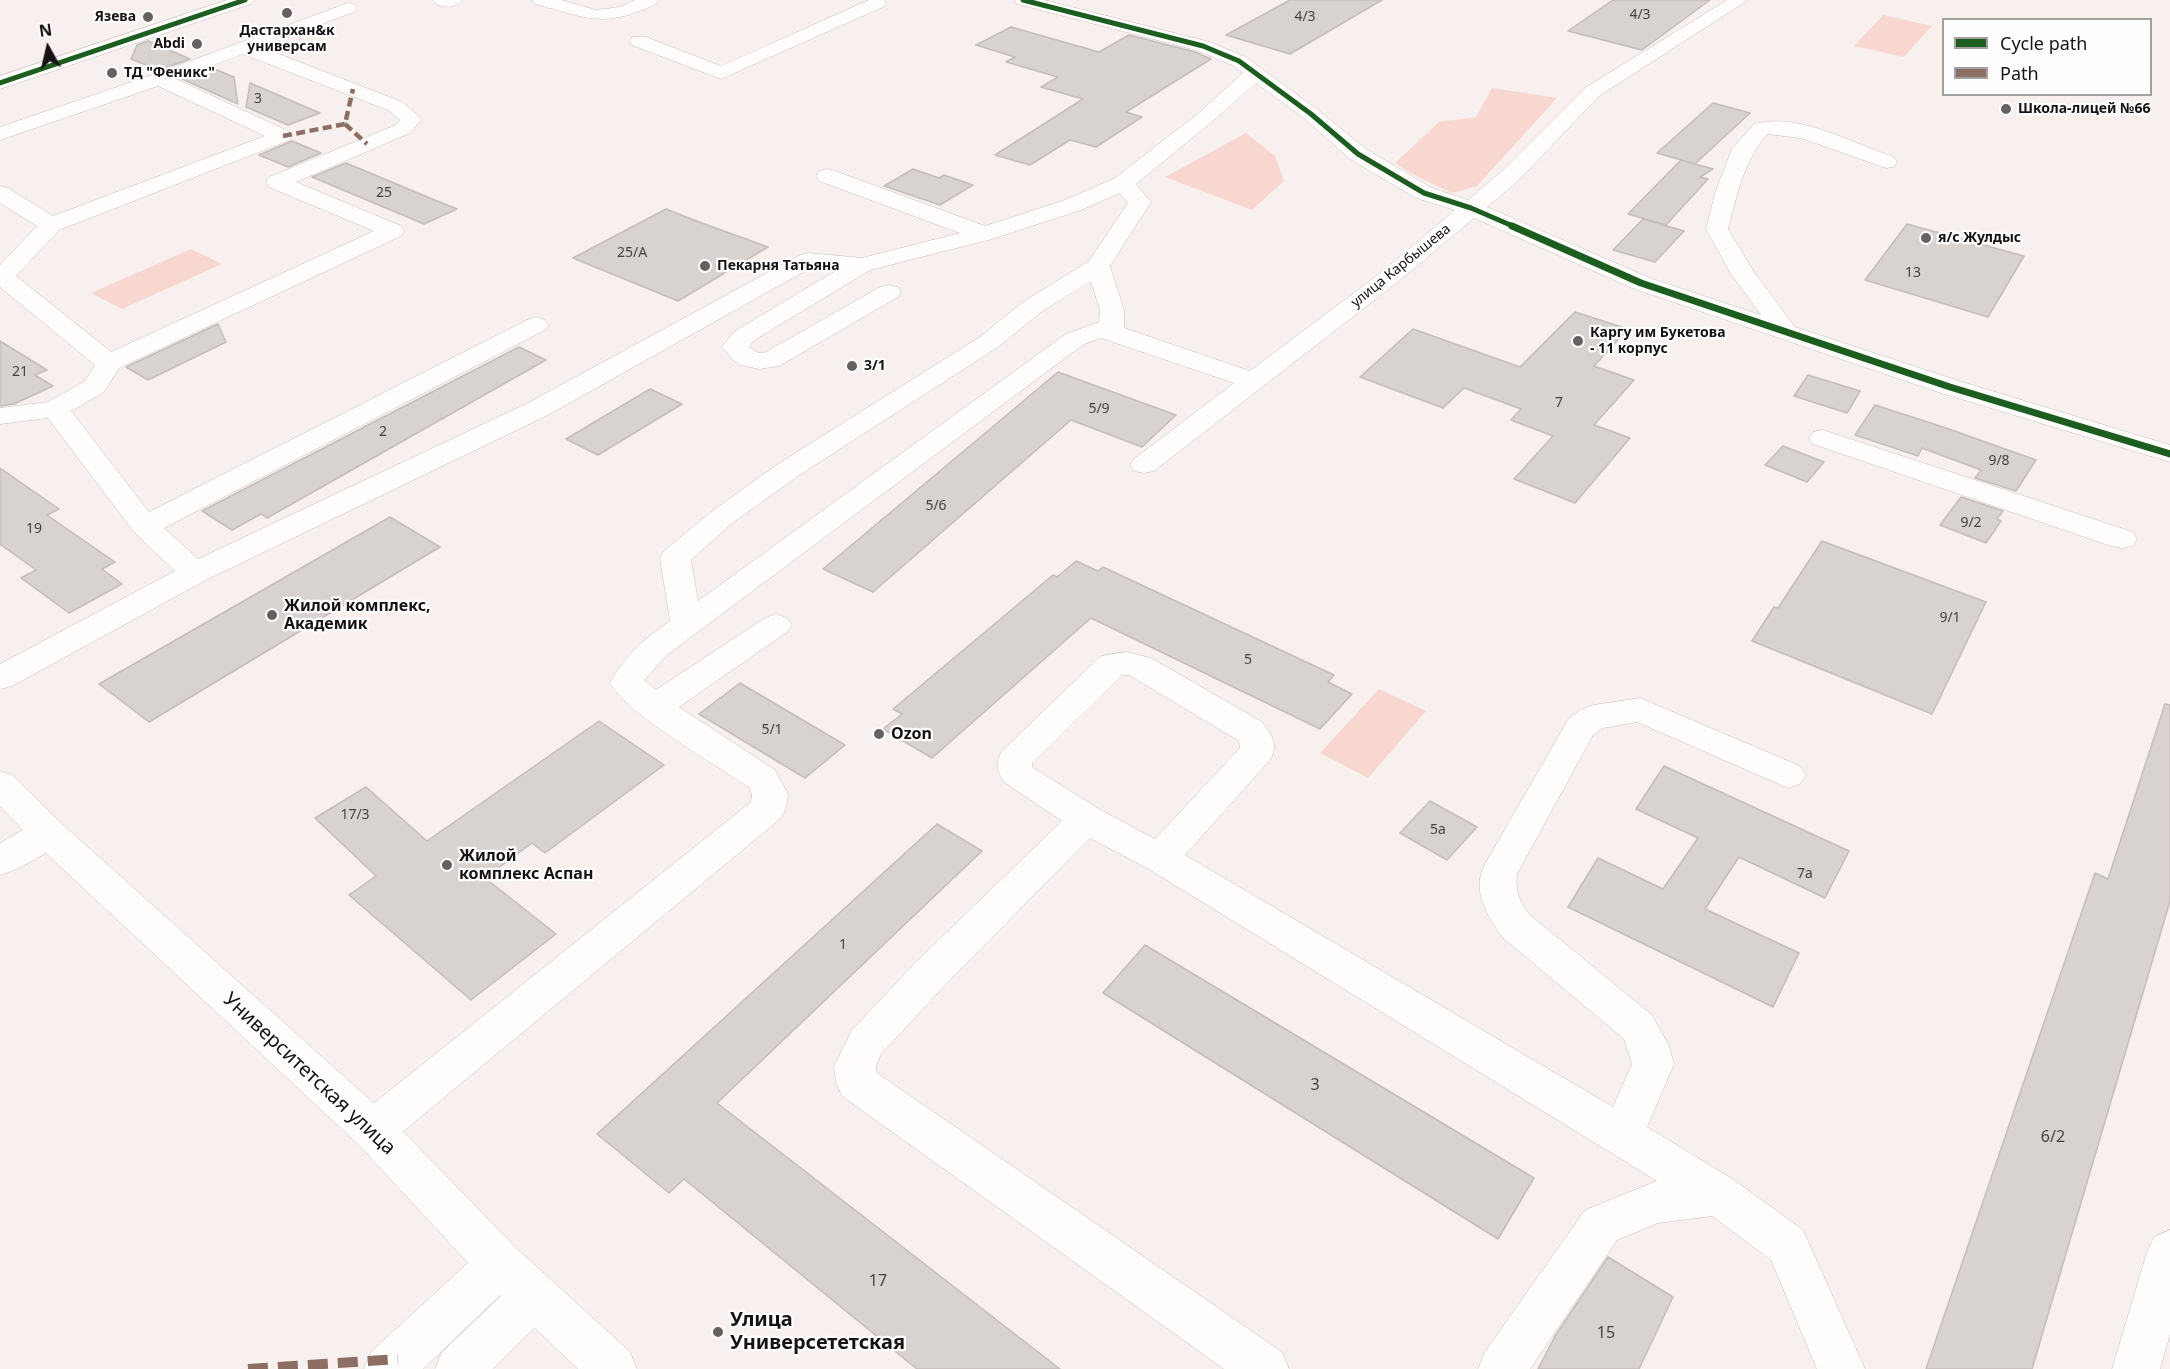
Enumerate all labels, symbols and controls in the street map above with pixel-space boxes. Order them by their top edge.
marker: Дастархан&к универсам [280,6,294,20]
house number: 4/3 [1629,7,1651,23]
place label: Язева [94,9,136,25]
house number: 4/3 [1294,9,1316,25]
marker: Язева [141,10,155,24]
north arrow [18,18,78,78]
text: N [38,18,53,42]
legend [1942,18,2152,96]
place label: Дастархан&к универсам [239,23,335,56]
text: Cycle path [2000,31,2087,55]
place label: Abdi [153,36,185,52]
marker: Abdi [190,37,204,51]
text: Path [2000,61,2039,85]
place label: ТД "Феникс" [124,65,215,81]
marker: ТД "Феникс" [105,66,119,80]
house number: 3 [254,91,262,107]
place label: Школа-лицей №66 [2018,101,2150,117]
marker: Школа-лицей №66 [1999,102,2013,116]
house number: 25 [376,185,392,201]
street label: улица Карбышева [1348,221,1454,311]
place label: я/c Жулдыс [1938,230,2021,246]
marker: я/c Жулдыс [1919,231,1933,245]
house number: 25/А [617,245,647,261]
place label: Пекарня Татьяна [717,258,839,274]
marker: Пекарня Татьяна [698,259,712,273]
house number: 13 [1905,265,1921,281]
place label: Каргу им Букетова - 11 корпус [1590,325,1726,358]
marker: Каргу им Букетова - 11 корпус [1571,334,1585,348]
place label: 3/1 [864,358,886,374]
marker: 3/1 [845,359,859,373]
house number: 21 [12,364,28,380]
house number: 7 [1555,395,1563,411]
house number: 5/9 [1088,401,1110,417]
house number: 2 [379,424,387,440]
house number: 9/8 [1988,453,2010,469]
house number: 5/6 [925,498,947,514]
house number: 9/2 [1960,515,1982,531]
house number: 19 [26,521,42,537]
place label: Жилой комплекс, Академик [284,596,431,634]
marker: Жилой комплекс, Академик [265,608,279,622]
house number: 9/1 [1939,610,1961,626]
house number: 5 [1244,652,1252,668]
house number: 5/1 [761,722,783,738]
place label: Ozon [891,724,932,744]
marker: Ozon [872,727,886,741]
house number: 17/3 [340,807,370,823]
house number: 5а [1430,822,1446,838]
place label: Жилой комплекс Аспан [459,846,593,884]
marker: Жилой комплекс Аспан [440,858,454,872]
house number: 7а [1797,866,1813,882]
house number: 1 [839,937,847,953]
street label: Университетская улица [218,988,400,1160]
house number: 3 [1310,1075,1320,1095]
house number: 6/2 [2041,1127,2065,1147]
house number: 17 [869,1271,887,1291]
place label: Улица Универсететская [730,1308,905,1355]
house number: 15 [1597,1323,1615,1343]
marker: Улица Универсететская [711,1325,725,1339]

